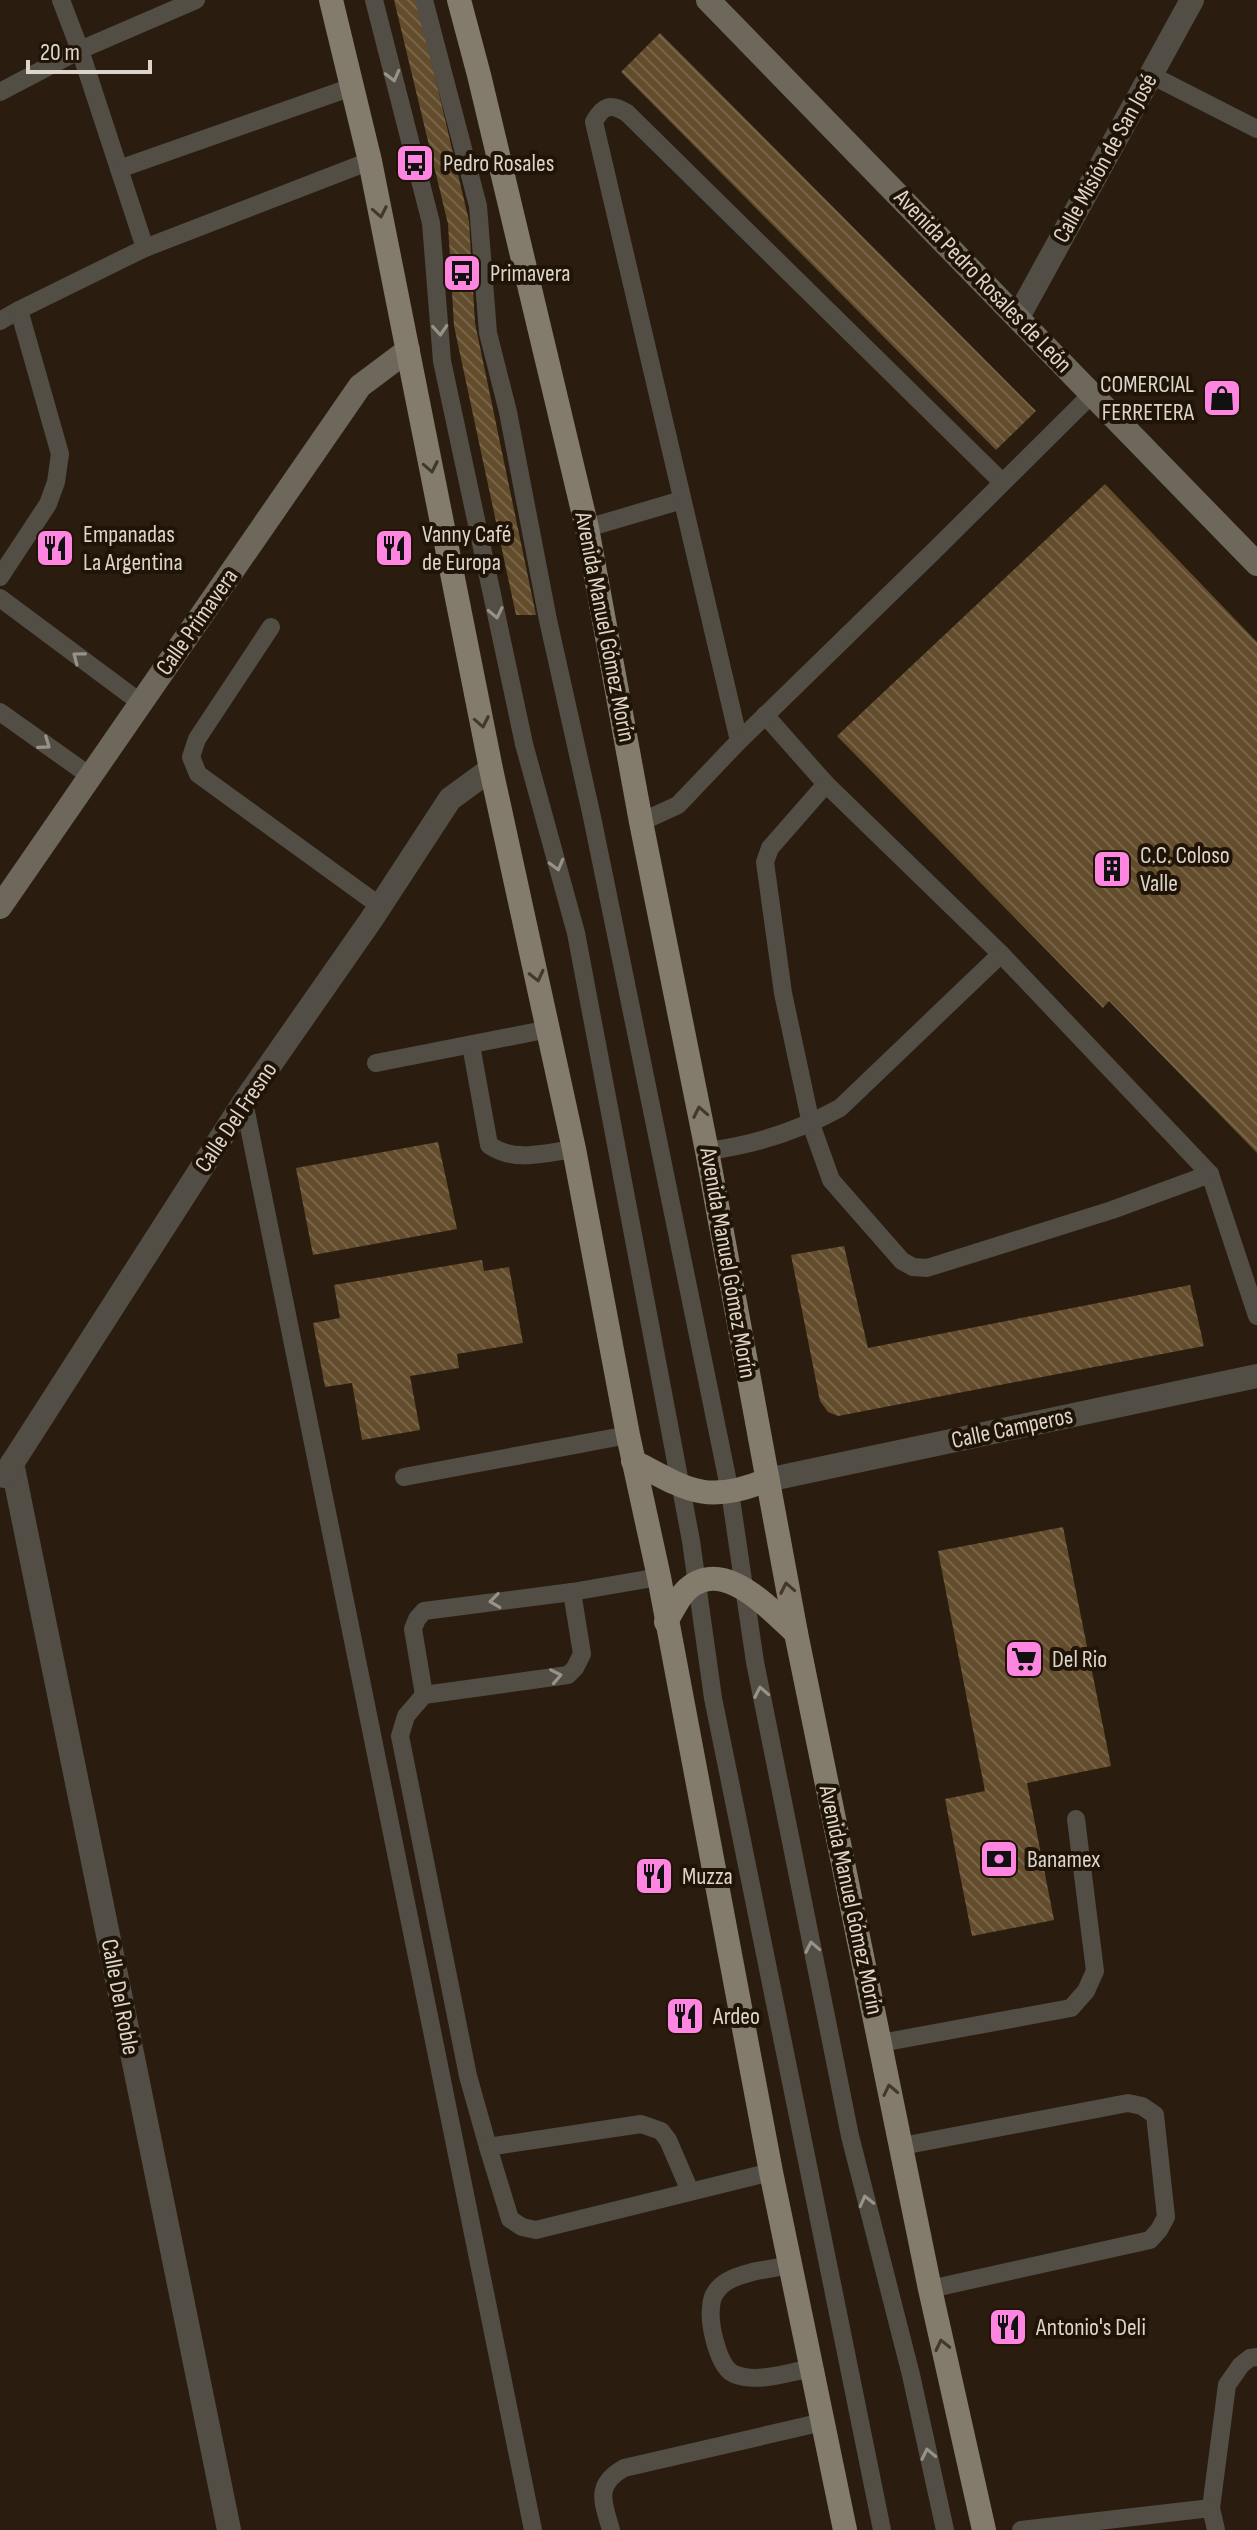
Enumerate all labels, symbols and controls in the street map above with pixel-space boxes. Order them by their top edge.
scale bar [28,24,150,74]
text: 20 m [40,38,80,67]
one-way arrow [384,68,401,82]
street label: Calle Misión de San José [1047,68,1163,248]
bus stop icon: Pedro Rosales [394,142,436,184]
place label: Pedro Rosales [443,149,554,178]
street label: Avenida Pedro Rosales de León [887,183,1078,379]
one-way arrow [371,205,388,219]
bus stop icon: Primavera [441,252,483,294]
place label: Primavera [490,259,570,288]
one-way arrow [431,324,448,337]
place label: COMERCIAL FERRETERA [1100,370,1195,427]
shop icon: COMERCIAL FERRETERA [1201,377,1243,419]
one-way arrow [422,460,439,474]
street label: Avenida Manuel Gómez Morín [568,509,642,744]
place label: Empanadas La Argentina [83,520,183,577]
place label: Vanny Café de Europa [422,520,511,577]
restaurant icon: Empanadas La Argentina [34,527,76,569]
restaurant icon: Vanny Café de Europa [373,527,415,569]
street label: Calle Primavera [150,563,244,681]
one-way arrow [487,605,504,619]
one-way arrow [72,652,87,666]
one-way arrow [472,716,489,729]
one-way arrow [37,734,51,749]
place label: C.C. Coloso Valle [1140,841,1230,898]
building icon: C.C. Coloso Valle [1091,848,1133,890]
one-way arrow [548,858,565,872]
one-way arrow [528,969,545,983]
street label: Calle Del Fresno [189,1056,283,1178]
one-way arrow [692,1106,709,1119]
street label: Avenida Manuel Gómez Morín [693,1144,763,1381]
street label: Calle Camperos [949,1401,1075,1455]
one-way arrow [780,1582,797,1595]
one-way arrow [488,1593,501,1610]
supermarket icon: Del Rio [1003,1638,1045,1680]
place label: Del Rio [1052,1645,1107,1674]
one-way arrow [549,1669,563,1686]
one-way arrow [753,1686,770,1699]
street label: Avenida Manuel Gómez Morín [812,1782,889,2017]
bank icon: Banamex [978,1838,1020,1880]
place label: Banamex [1027,1845,1100,1874]
restaurant icon: Muzza [633,1855,675,1897]
place label: Muzza [682,1862,733,1891]
street label: Calle Del Roble [95,1937,145,2057]
one-way arrow [804,1941,821,1954]
restaurant icon: Ardeo [664,1995,706,2037]
place label: Ardeo [712,2002,760,2031]
one-way arrow [883,2083,900,2097]
one-way arrow [859,2195,876,2209]
restaurant icon: Antonio's Deli [987,2306,1029,2348]
place label: Antonio's Deli [1035,2313,1146,2342]
one-way arrow [935,2338,952,2352]
one-way arrow [920,2447,937,2461]

